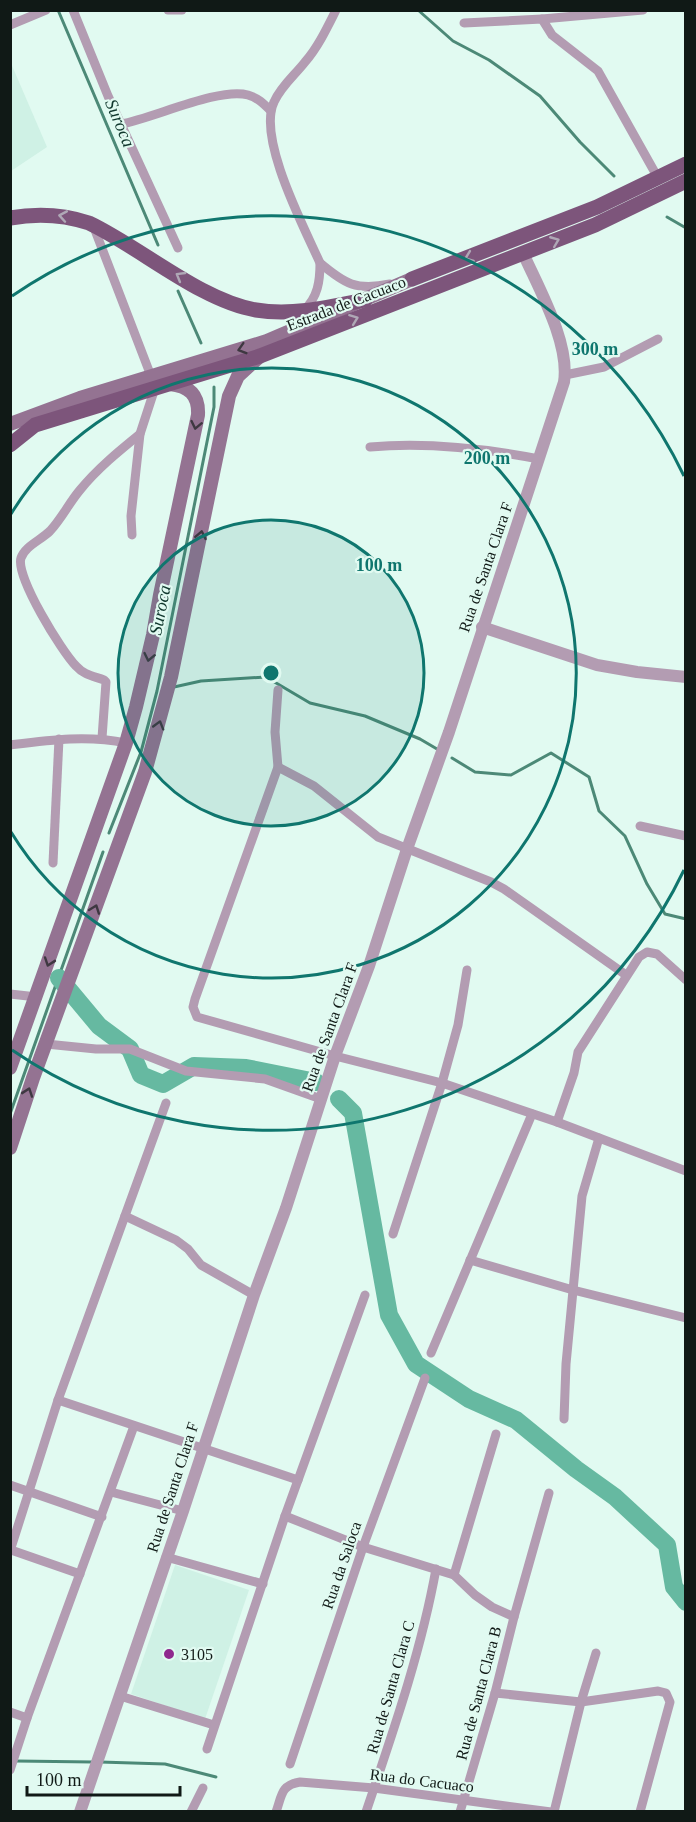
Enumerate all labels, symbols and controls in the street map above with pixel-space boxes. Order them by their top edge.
water label: Suroca [101,96,139,150]
one-way arrow [59,211,68,223]
one-way arrow [549,235,560,248]
one-way arrow [464,250,475,262]
one-way arrow [176,272,186,284]
street label: Estrada de Cacuaco [284,273,408,334]
one-way arrow [348,314,358,327]
text: 300 m [572,339,618,359]
one-way arrow [237,342,248,354]
one-way arrow [190,420,203,430]
text: 200 m [464,448,510,468]
street label: Rua de Santa Clara F [455,500,516,634]
one-way arrow [194,530,207,540]
text: 100 m [356,555,402,575]
water label: Suroca [145,583,175,637]
one-way arrow [143,652,156,662]
centre of rings [261,663,281,683]
one-way arrow [152,720,164,731]
one-way arrow [87,904,100,915]
one-way arrow [44,956,57,967]
street label: Rua de Santa Clara F [298,960,361,1094]
one-way arrow [20,1087,33,1098]
street label: Rua de Santa Clara F [143,1420,202,1554]
street label: Rua da Saloca [319,1519,364,1611]
street label: Rua de Santa Clara C [363,1619,418,1756]
street label: Rua de Santa Clara B [452,1624,505,1762]
place label: 3105 [181,1646,213,1663]
marker: 3105 [162,1647,176,1661]
scale bar [27,1759,180,1797]
street label: Rua do Cacuaco [369,1766,475,1795]
text: 100 m [36,1770,82,1790]

